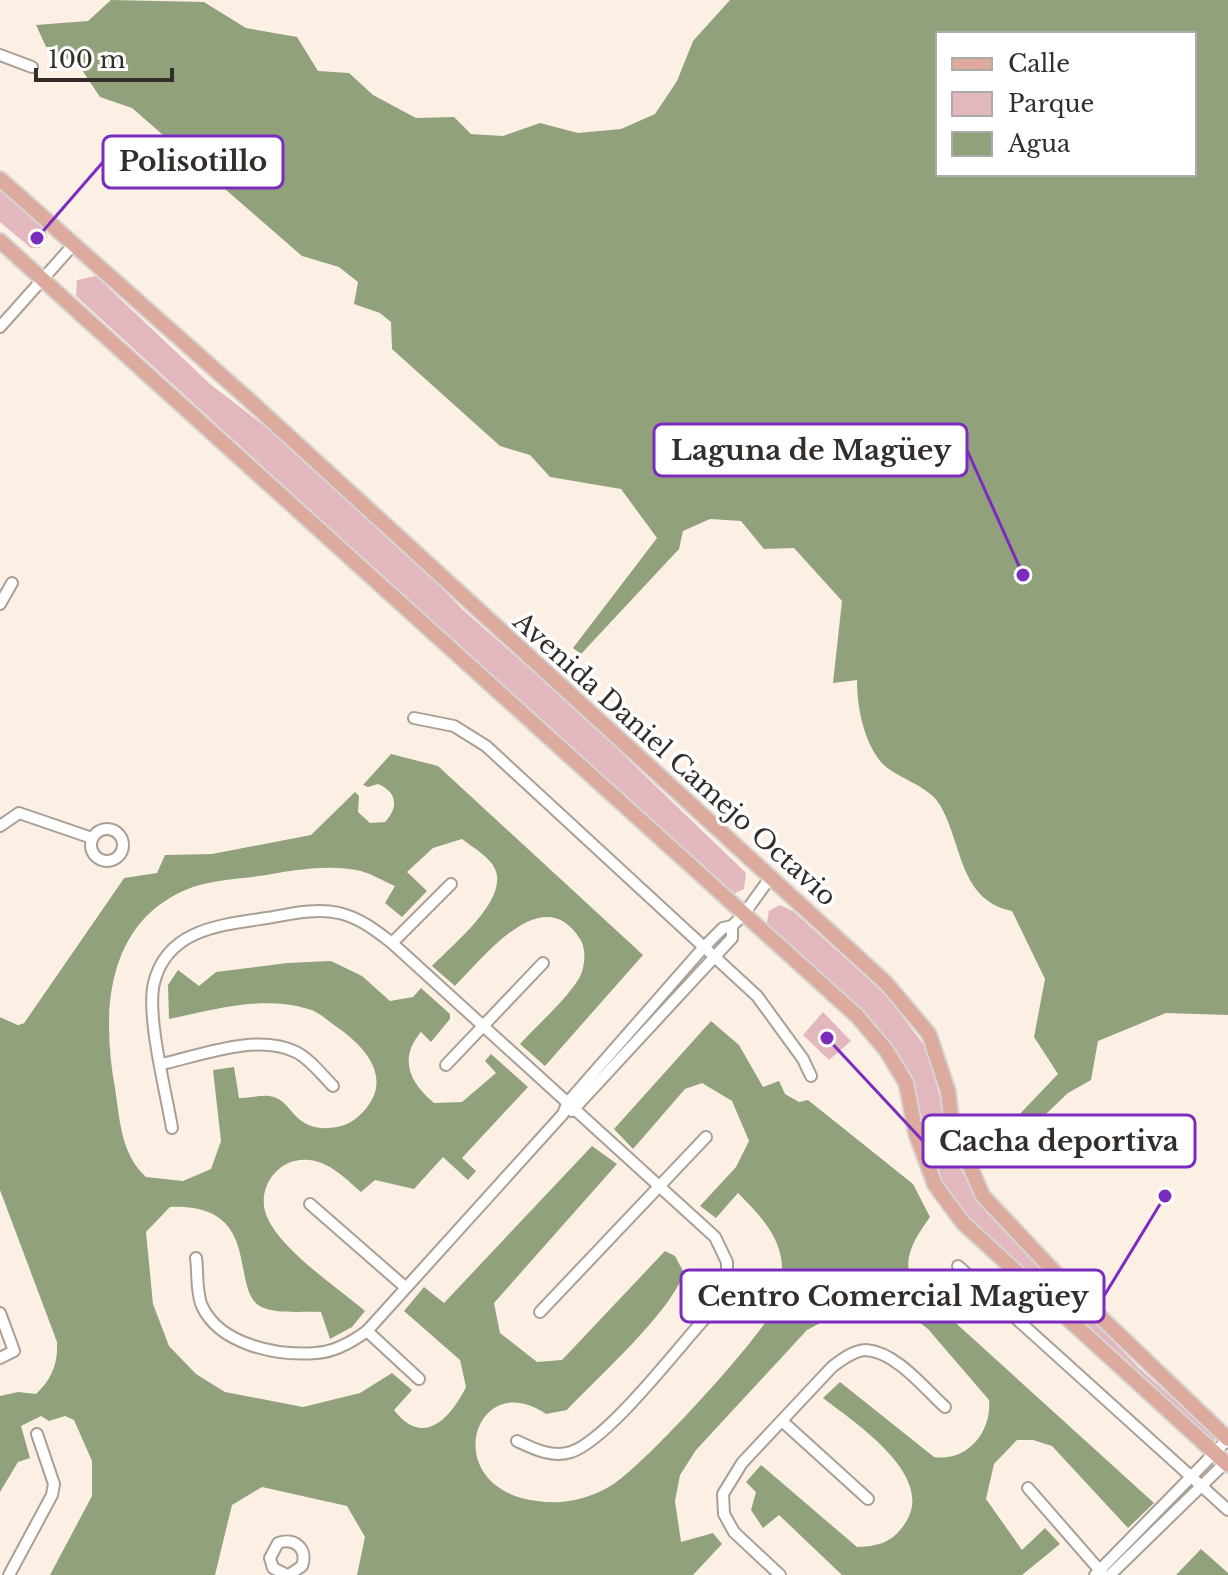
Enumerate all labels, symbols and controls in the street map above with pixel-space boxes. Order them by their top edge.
scale bar [36,32,172,82]
legend [936,32,1196,176]
text: 100 m [48,45,126,74]
text: Calle [1008,49,1070,78]
text: Parque [1008,89,1094,118]
text: Agua [1007,129,1071,158]
callout: Polisotillo [103,136,283,188]
text: Polisotillo [119,144,267,179]
callout: Laguna de Magüey [654,424,967,476]
text: Laguna de Magüey [671,433,952,468]
street label: Avenida Daniel Camejo Octavio [506,605,843,913]
callout: Cacha deportiva [923,1115,1195,1167]
text: Cacha deportiva [939,1124,1179,1159]
callout: Centro Comercial Magüey [681,1270,1104,1322]
text: Centro Comercial Magüey [697,1279,1090,1314]

